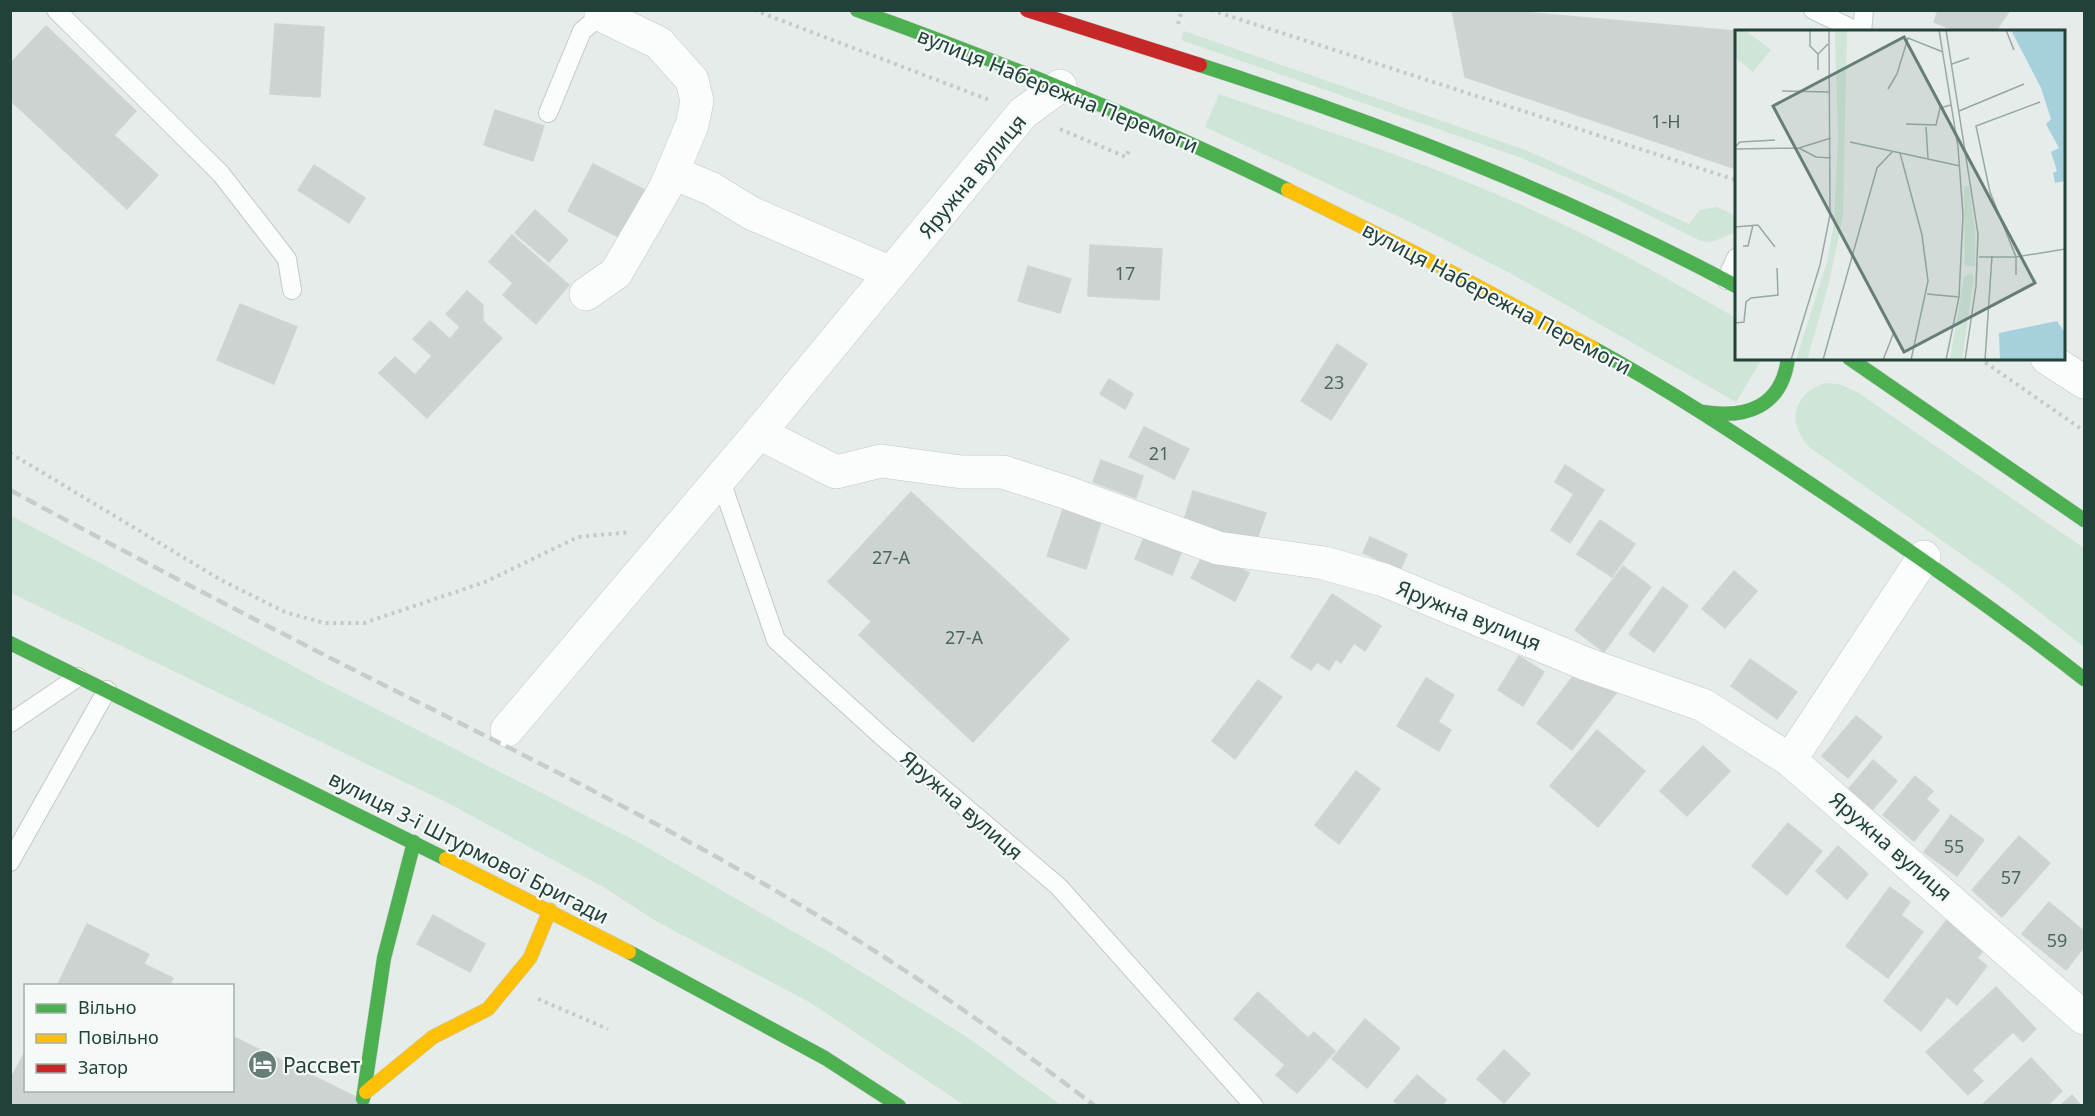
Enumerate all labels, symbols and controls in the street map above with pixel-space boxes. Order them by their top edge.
street label: вулиця Набережна Перемоги [913,21,1203,159]
inset map [1735,30,2065,360]
street label: Яружна вулиця [912,108,1032,244]
house number: 1-Н [1651,109,1681,133]
street label: вулиця Набережна Перемоги [1358,215,1636,381]
house number: 17 [1115,261,1135,285]
house number: 23 [1324,370,1344,394]
house number: 21 [1149,441,1169,465]
house number: 27-А [872,545,910,569]
street label: Яружна вулиця [1392,573,1546,657]
house number: 27-А [945,625,983,649]
street label: Яружна вулиця [895,744,1029,866]
street label: вулиця 3-ї Штурмової Бригади [324,764,614,930]
street label: Яружна вулиця [1824,785,1958,907]
house number: 55 [1944,834,1964,858]
house number: 57 [2001,865,2021,889]
house number: 59 [2047,928,2067,952]
legend [24,984,234,1092]
text: Вільно [78,995,136,1019]
text: Повільно [78,1025,159,1049]
hotel icon: Рассвет [246,1049,278,1081]
place label: Рассвет [283,1051,361,1079]
text: Затор [78,1055,128,1079]

